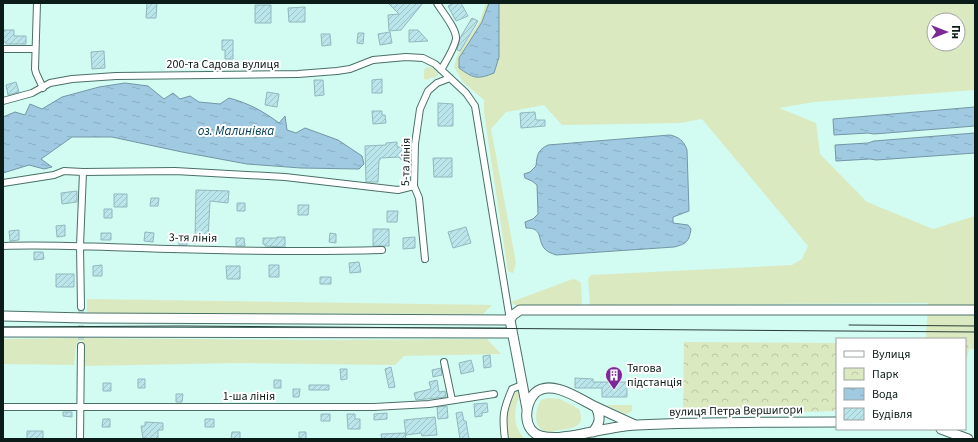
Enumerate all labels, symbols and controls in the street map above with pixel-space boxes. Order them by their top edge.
north arrow [926,12,966,52]
text: Пн [948,25,963,39]
street label: 200-та Садова вулиця [167,56,279,73]
water label: оз. Малинівка [198,122,274,140]
street label: 5-та лінія [397,138,415,186]
street label: 3-тя лінія [169,229,217,247]
legend [836,338,966,430]
text: Вулиця [872,346,910,363]
place label: Тягова пiдстанцiя [627,360,682,391]
building icon: Тягова пiдстанцiя [604,365,624,390]
text: Парк [872,366,898,383]
text: Вода [872,386,898,403]
street label: 1-ша лінія [223,388,275,405]
street label: вулиця Петра Вершигори [669,401,803,421]
text: Будівля [872,406,912,423]

